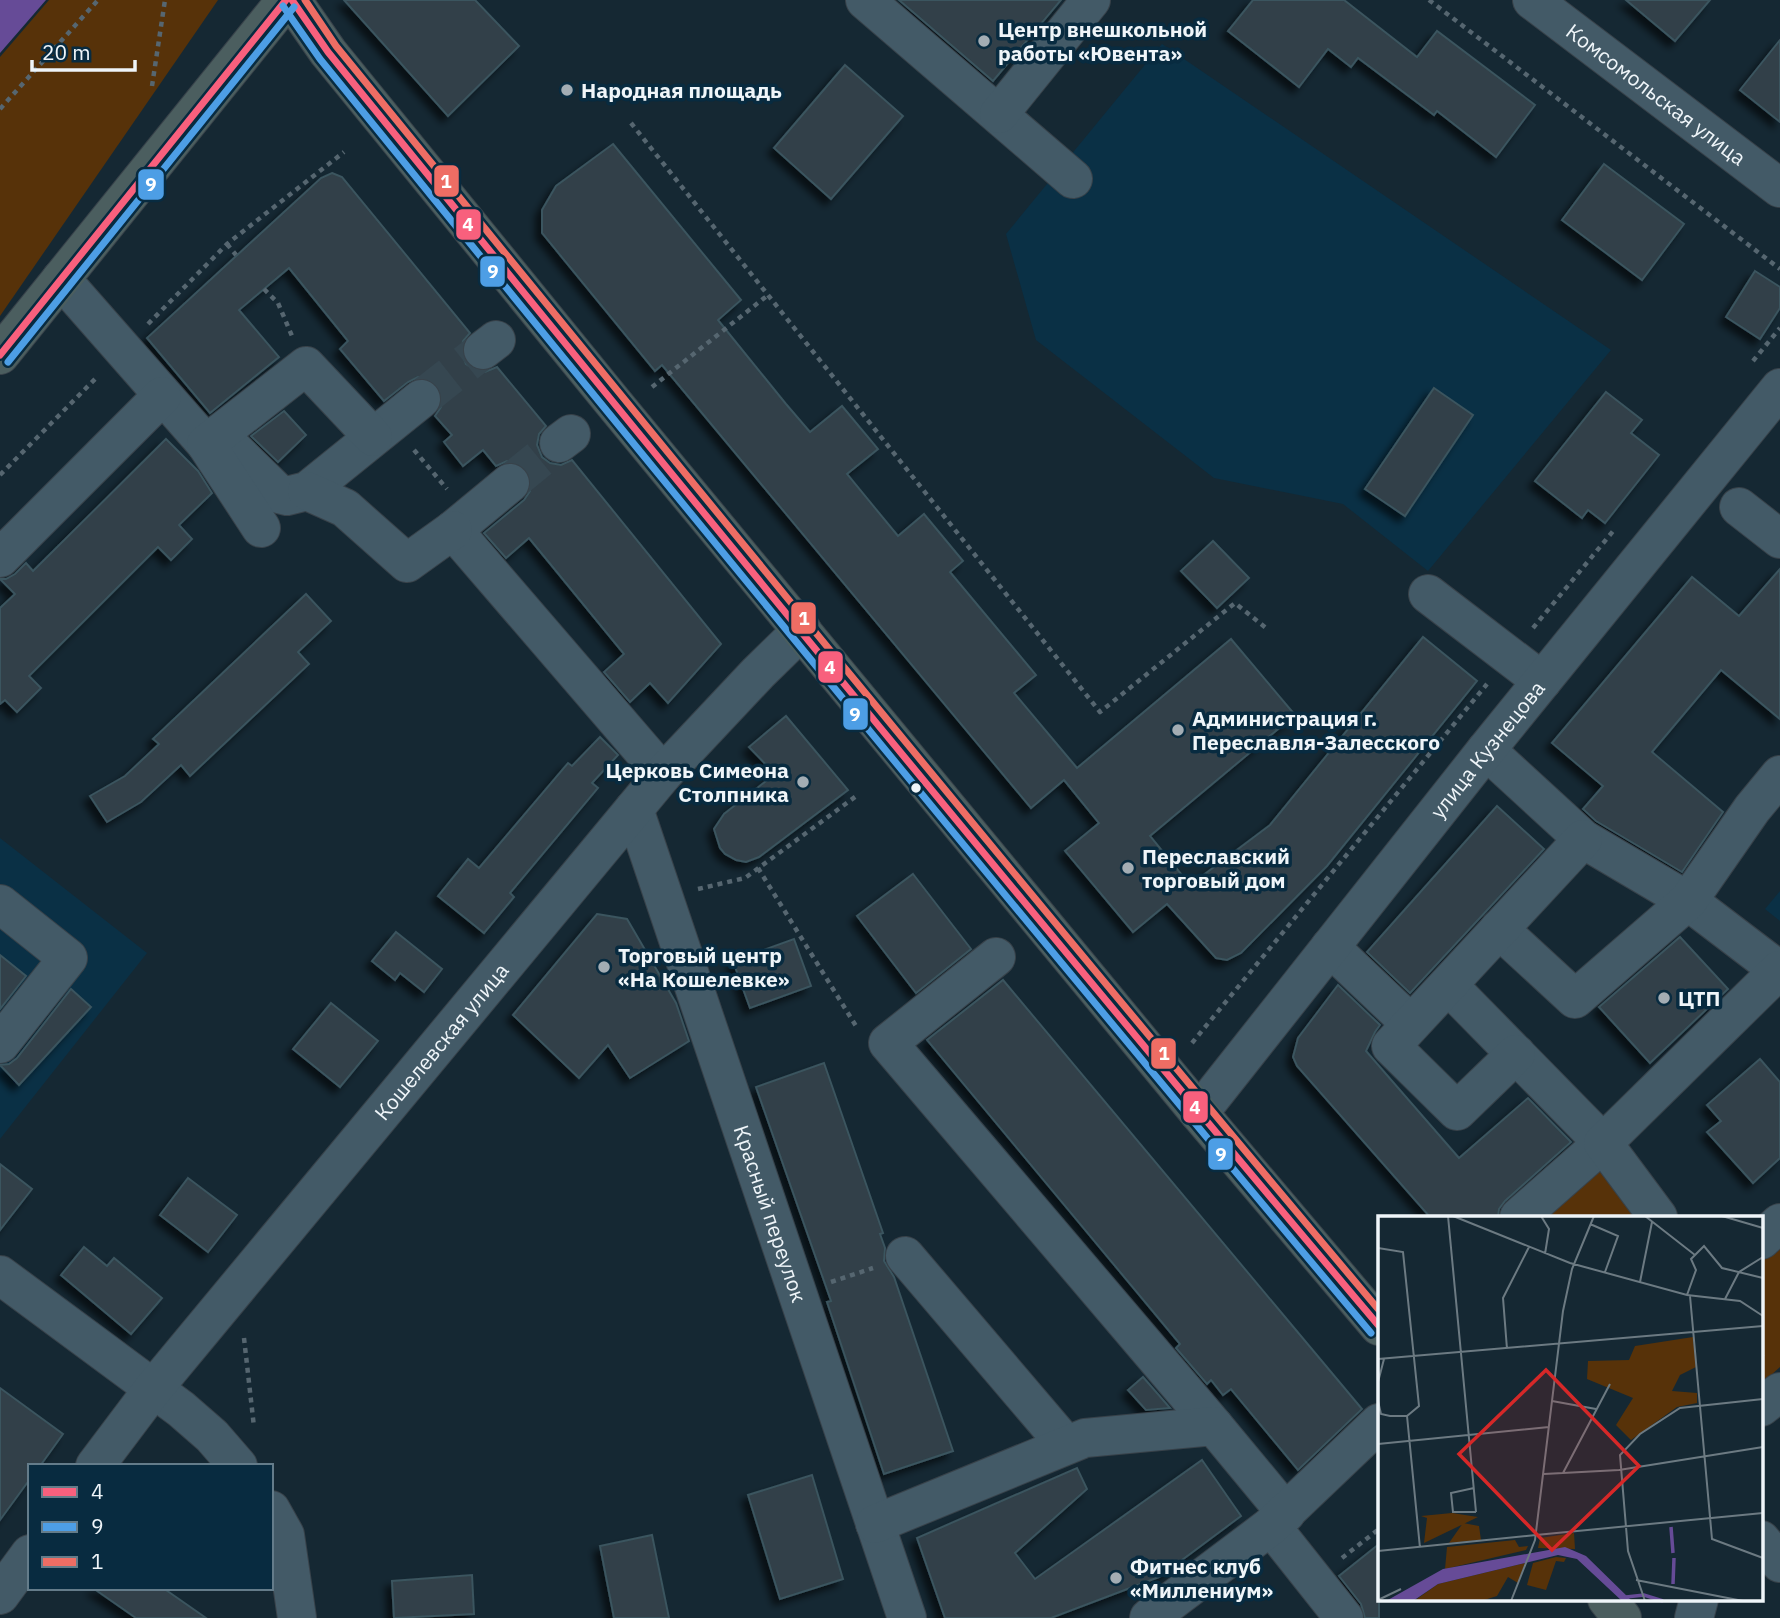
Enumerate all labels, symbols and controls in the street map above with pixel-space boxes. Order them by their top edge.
place label: Центр внешкольной работы «Ювента» [998,15,1207,67]
street label: Комсомольская улица [1561,17,1752,171]
scale bar [32,28,135,72]
marker: Центр внешкольной работы «Ювента» [976,33,992,49]
text: 20 m [42,38,91,66]
place label: Народная площадь [581,76,782,104]
marker: Народная площадь [559,82,575,98]
line badge: 1 [433,164,460,198]
line badge: 9 [137,168,165,201]
text: 1 [440,169,452,193]
text: 9 [145,172,157,196]
line badge: 4 [455,208,482,241]
text: 4 [462,212,474,236]
line badge: 9 [479,255,506,288]
text: 9 [487,259,499,283]
line badge: 1 [790,601,817,635]
text: 1 [798,606,810,630]
line badge: 4 [817,650,844,684]
text: 4 [824,655,836,679]
street label: улица Кузнецова [1423,675,1551,824]
line badge: 9 [842,697,869,731]
text: 9 [849,702,861,726]
place label: Администрация г. Переславля-Залесского [1192,704,1440,756]
marker: Администрация г. Переславля-Залесского [1170,722,1186,738]
place label: Церковь Симеона Столпника [605,756,789,808]
marker: Церковь Симеона Столпника [795,774,811,790]
unlabelled marker [909,781,923,795]
place label: Переславский торговый дом [1142,842,1290,894]
marker: Переславский торговый дом [1120,860,1136,876]
place label: Торговый центр «На Кошелевке» [618,941,790,993]
street label: Кошелевская улица [368,957,515,1126]
marker: Торговый центр «На Кошелевке» [596,959,612,975]
place label: ЦТП [1678,984,1720,1012]
marker: ЦТП [1656,990,1672,1006]
line badge: 1 [1150,1037,1177,1070]
text: 1 [1158,1041,1170,1065]
line badge: 4 [1182,1090,1209,1124]
text: 4 [1189,1095,1201,1119]
street label: Красный переулок [728,1121,813,1306]
line badge: 9 [1207,1137,1234,1171]
text: 9 [1215,1142,1227,1166]
inset map [1378,1216,1762,1600]
legend [28,1464,273,1590]
text: 4 [91,1477,104,1505]
text: 9 [91,1512,104,1540]
text: 1 [91,1547,104,1575]
place label: Фитнес клуб «Миллениум» [1130,1552,1273,1604]
marker: Фитнес клуб «Миллениум» [1108,1570,1124,1586]

